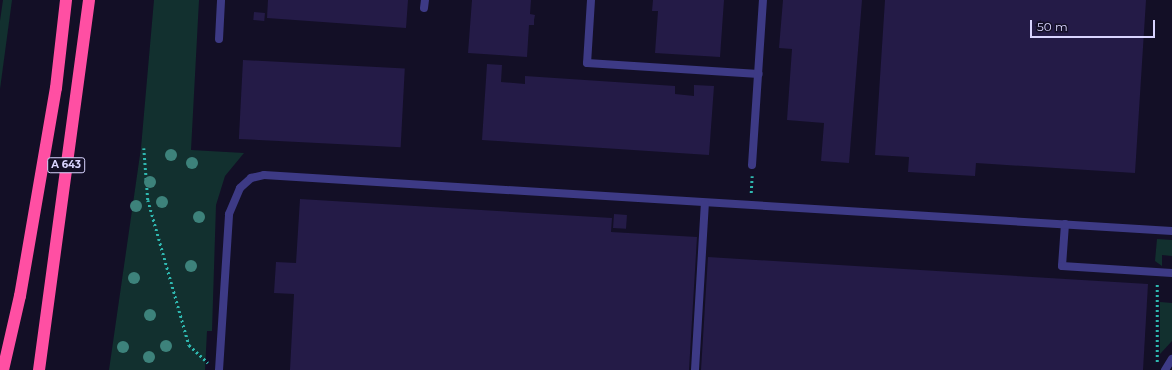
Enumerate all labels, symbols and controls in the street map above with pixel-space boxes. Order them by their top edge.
scale bar [1032,12,1157,38]
text: 50 m [1037,19,1068,34]
road number: A 643 [47,157,85,173]

